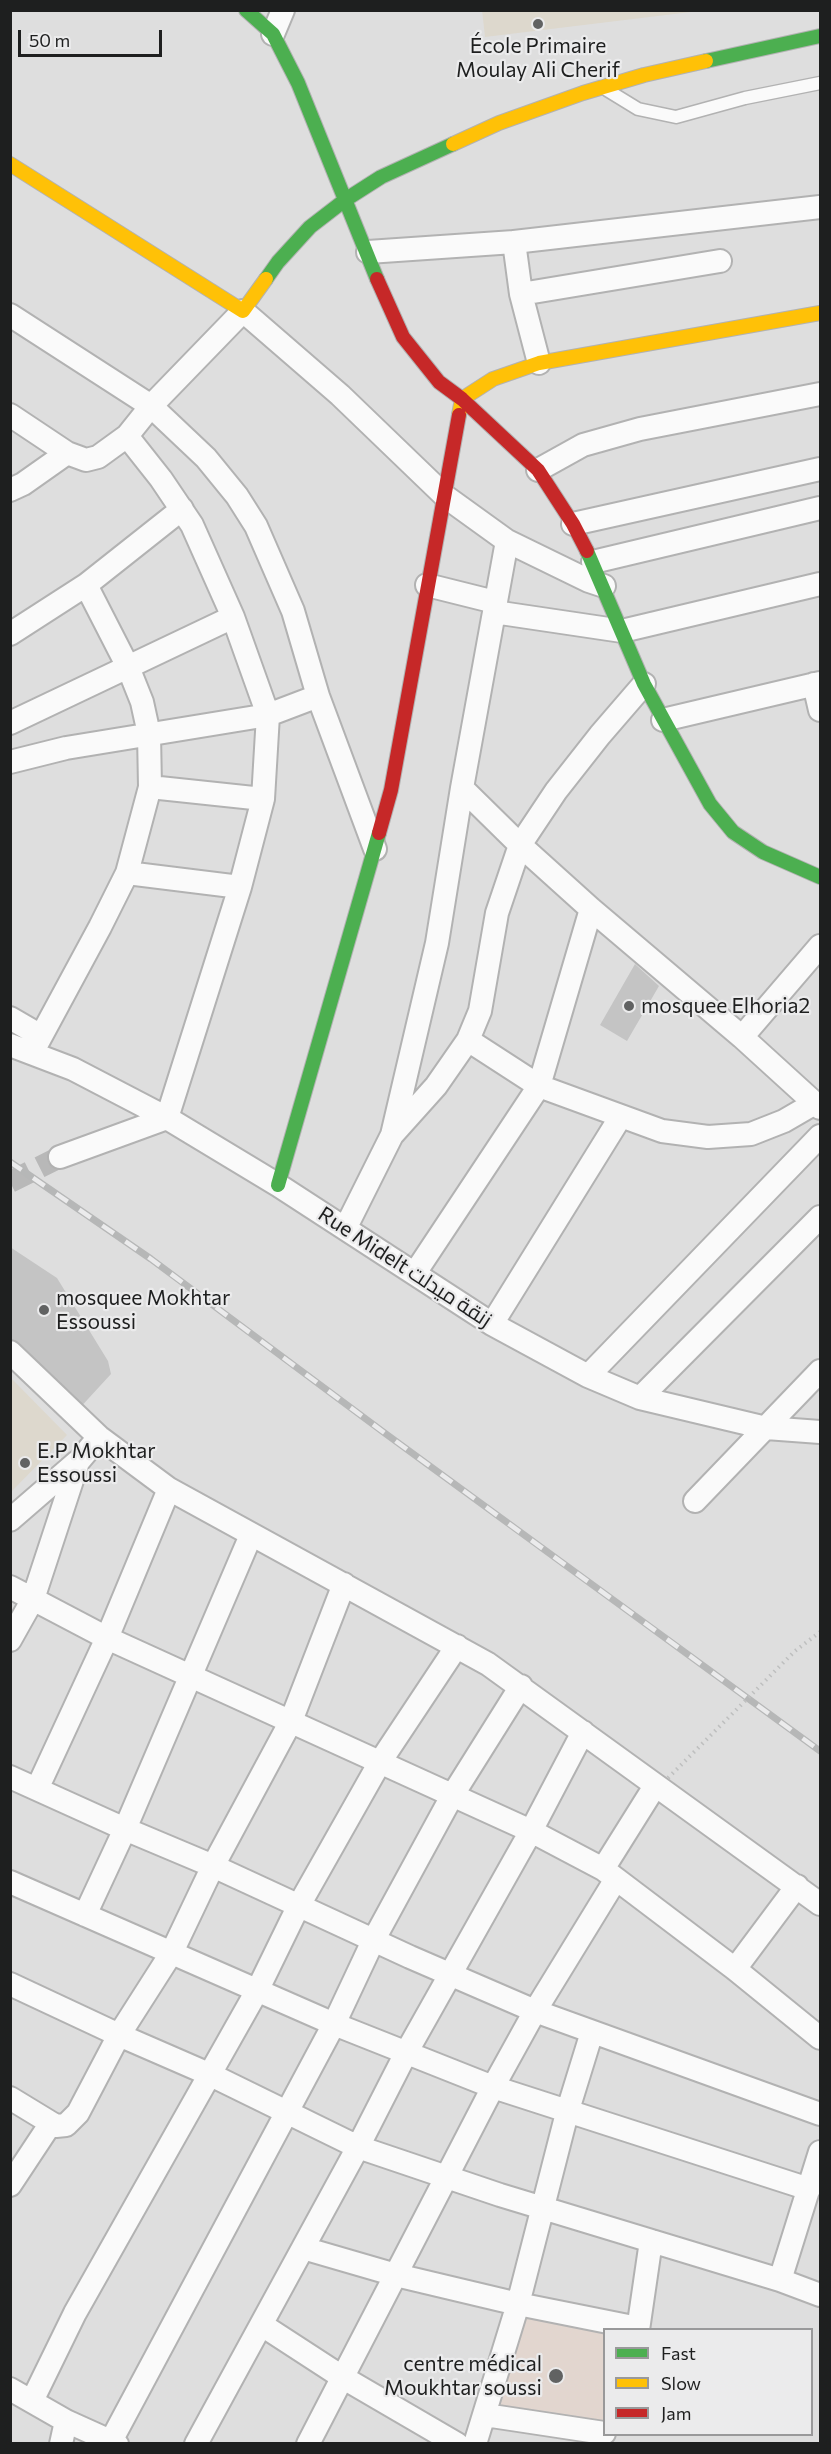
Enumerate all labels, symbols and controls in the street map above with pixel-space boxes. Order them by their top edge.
marker: École Primaire Moulay Ali Cherif [531,17,545,31]
scale bar [21,18,165,56]
text: 50 m [29,29,70,51]
place label: École Primaire Moulay Ali Cherif [456,33,620,83]
place label: mosquee Elhoria2 [641,993,810,1019]
marker: mosquee Elhoria2 [622,999,636,1013]
street label: Rue Midelt زنقة ميدلت [313,1201,497,1333]
place label: mosquee Mokhtar Essoussi [56,1285,230,1335]
marker: mosquee Mokhtar Essoussi [37,1303,51,1317]
place label: E.P Mokhtar Essoussi [37,1438,156,1488]
marker: E.P Mokhtar Essoussi [18,1456,32,1470]
legend [603,2328,813,2436]
text: Fast [661,2342,696,2364]
place label: centre médical Moukhtar soussi [384,2351,542,2401]
marker: centre médical Moukhtar soussi [547,2367,565,2385]
text: Slow [661,2372,701,2394]
text: Jam [661,2402,691,2424]

